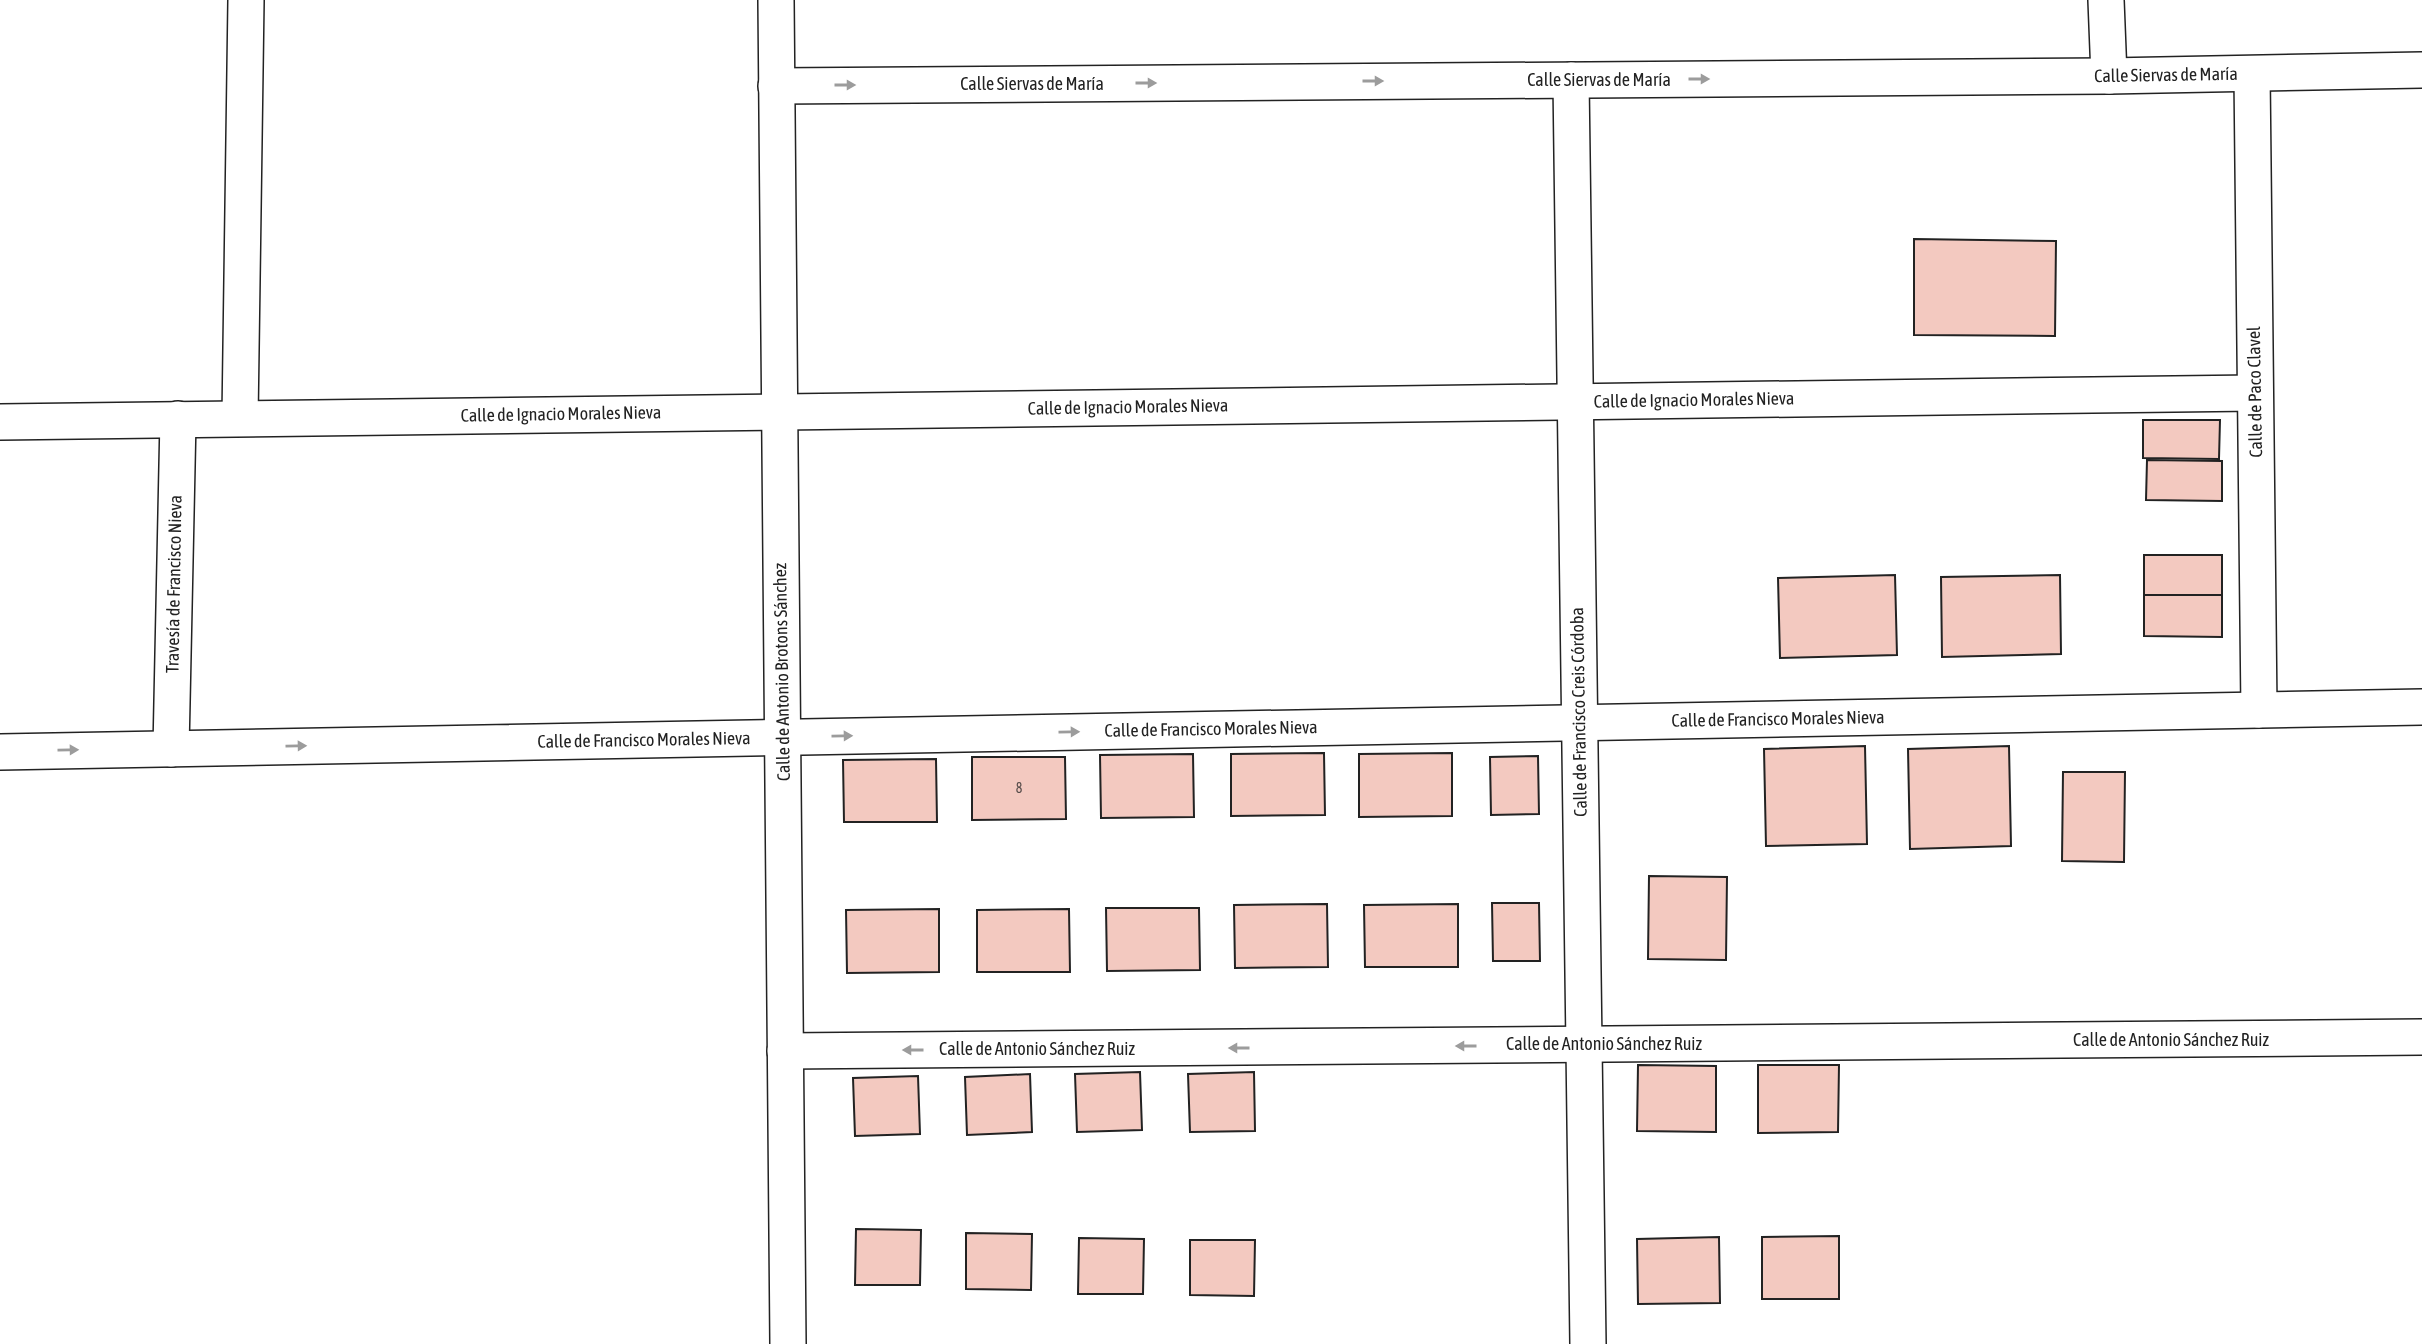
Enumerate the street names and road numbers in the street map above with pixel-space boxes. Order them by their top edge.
street label: Calle Siervas de María [2094,63,2238,86]
street label: Calle Siervas de María [1527,69,1671,90]
street label: Calle Siervas de María [960,73,1104,94]
street label: Calle de Paco Clavel [2243,326,2266,458]
street label: Calle de Ignacio Morales Nieva [1594,387,1794,412]
street label: Calle de Ignacio Morales Nieva [1028,394,1228,419]
street label: Calle de Ignacio Morales Nieva [461,401,661,426]
street label: Travesía de Francisco Nieva [161,495,186,673]
street label: Calle de Antonio Brotons Sánchez [769,562,794,781]
street label: Calle de Francisco Creis Córdoba [1566,607,1591,817]
street label: Calle de Francisco Morales Nieva [1671,706,1885,731]
street label: Calle de Francisco Morales Nieva [1104,716,1318,741]
street label: Calle de Francisco Morales Nieva [537,727,751,752]
street label: Calle de Antonio Sánchez Ruiz [2073,1029,2269,1050]
street label: Calle de Antonio Sánchez Ruiz [1506,1033,1702,1054]
street label: Calle de Antonio Sánchez Ruiz [939,1038,1135,1059]

